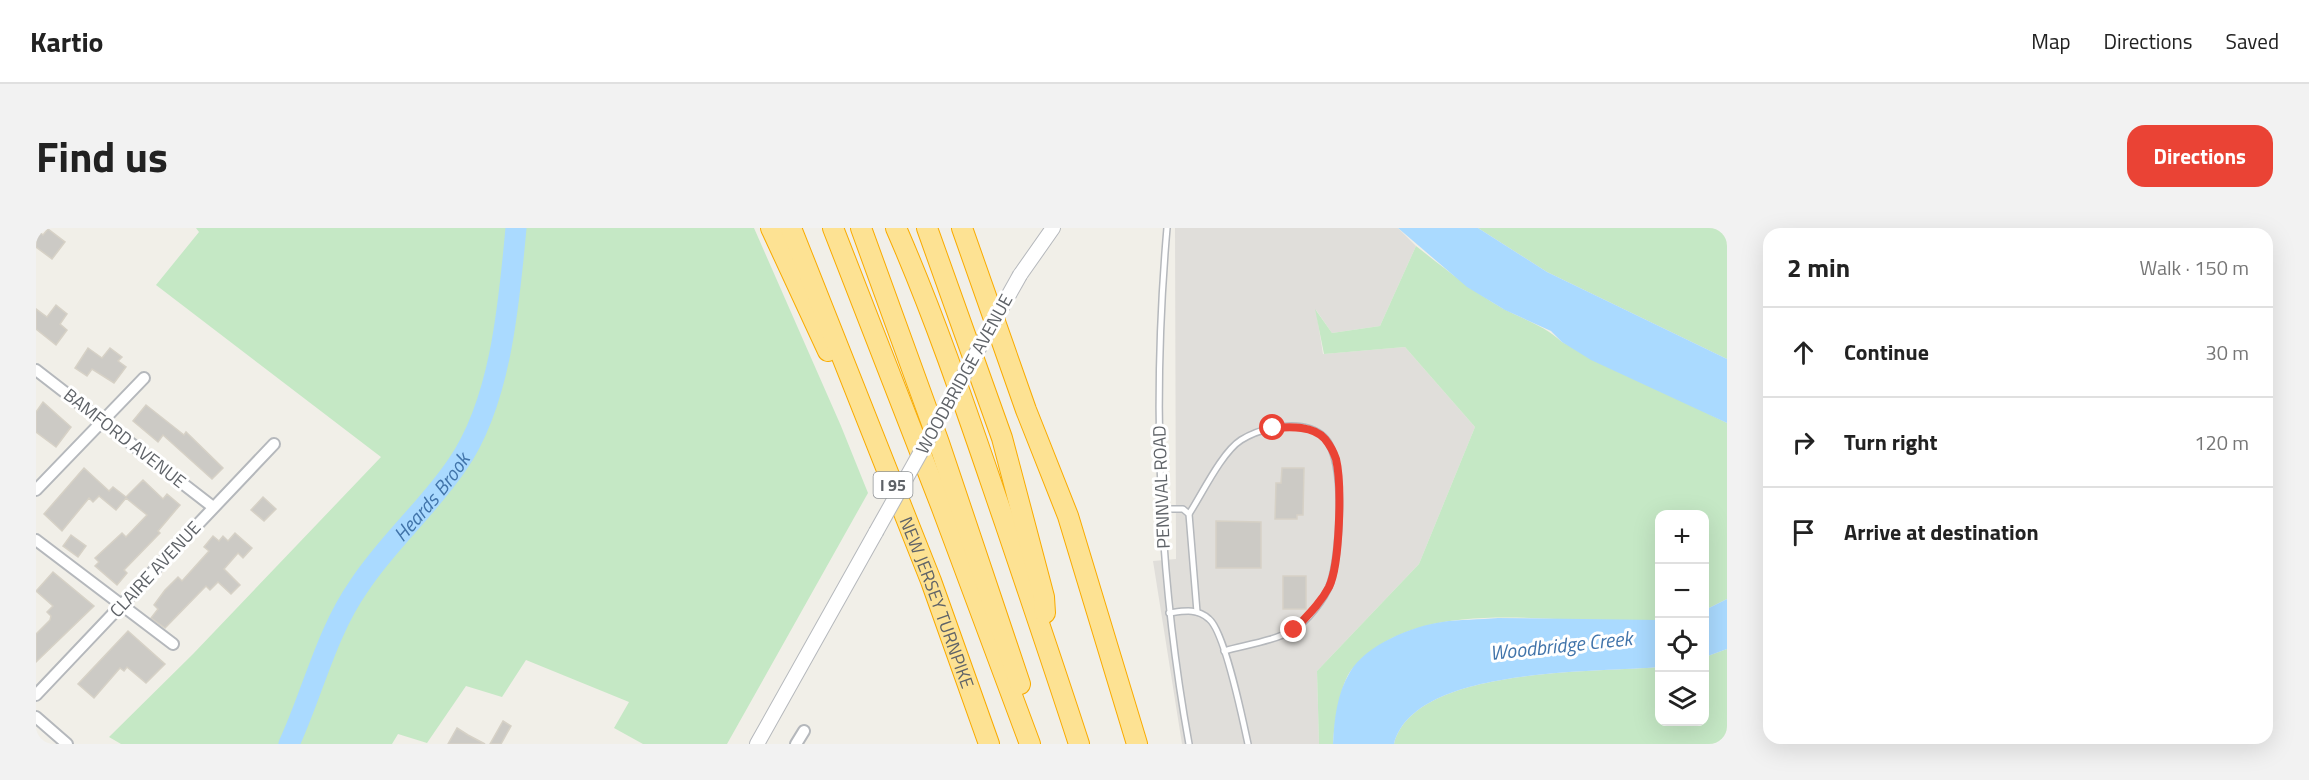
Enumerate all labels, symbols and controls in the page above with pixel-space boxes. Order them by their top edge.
text: Kartio [30,20,104,63]
text: Map [2031,25,2071,57]
text: Directions [2104,25,2193,57]
text: Saved [2226,25,2279,57]
text: Find us [36,124,168,188]
button: Directions [2127,125,2273,187]
text: 2 min [1787,248,1850,287]
text: Walk · 150 m [2140,252,2249,283]
street label: WOODBRIDGE AVENUE [909,289,1019,459]
text: Continue [1844,335,1929,369]
icon: ahead [1787,336,1820,369]
text: 30 m [2205,337,2249,368]
street label: BAMFORD AVENUE [58,382,192,495]
route start [1259,414,1285,440]
street label: PENNVAL ROAD [1145,425,1177,549]
text: Turn right [1844,425,1938,459]
icon: right [1787,426,1820,459]
text: 120 m [2194,427,2249,458]
water label: Heards Brook [385,445,478,548]
road number: I 95 [874,472,912,498]
map controls [1655,510,1709,726]
button: + [1655,510,1709,564]
street label: NEW JERSEY TURNPIKE [893,512,982,692]
street label: CLAIRE AVENUE [103,515,207,623]
text: Arrive at destination [1844,515,2039,549]
icon: arrive [1787,516,1820,549]
button: − [1655,564,1709,618]
route end [1280,616,1306,642]
button: locate [1655,618,1709,672]
water label: Woodbridge Creek [1488,622,1636,668]
button: layers [1655,672,1709,726]

